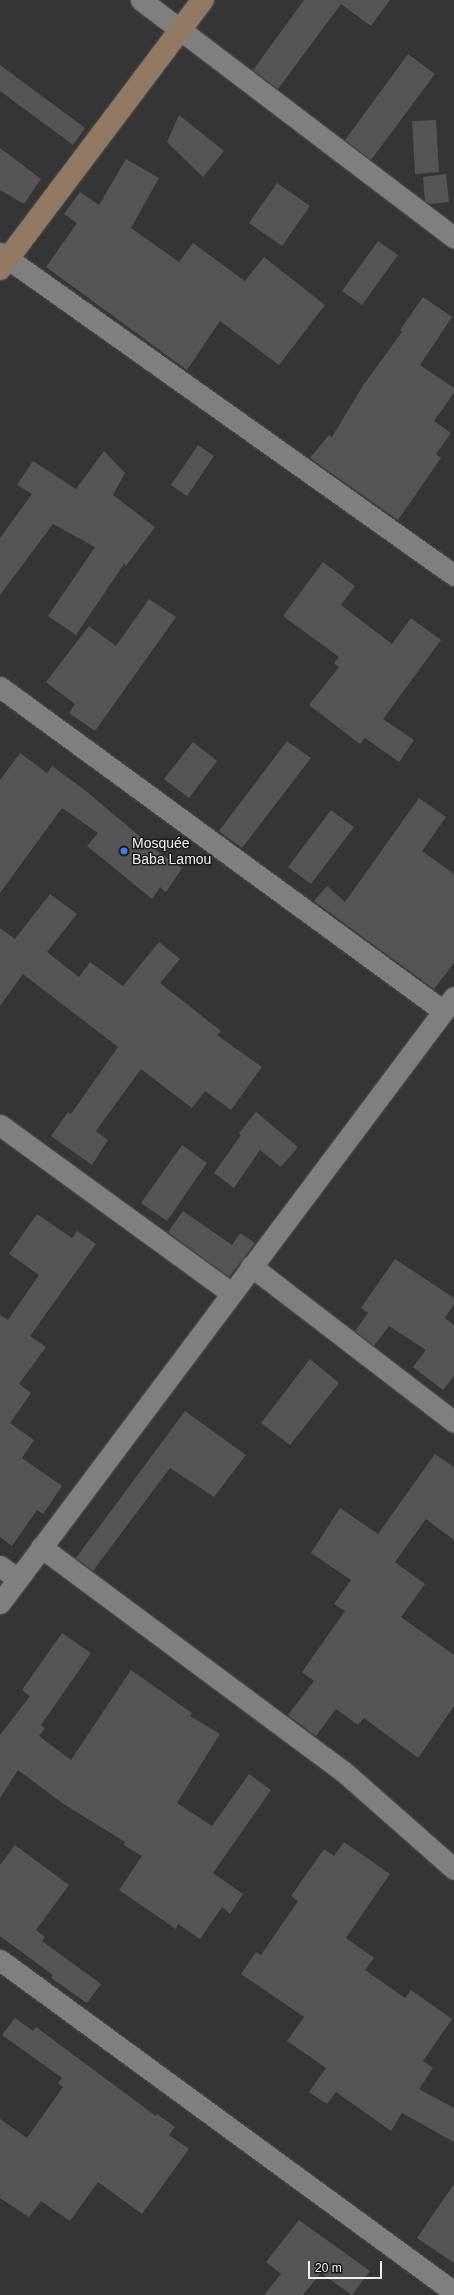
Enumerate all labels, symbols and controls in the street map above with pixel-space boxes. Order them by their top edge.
place label: Mosquée Baba Lamou [132,835,211,868]
marker: Mosquée Baba Lamou [119,846,129,856]
scale bar [310,2253,384,2279]
text: 20 m [315,2261,342,2275]

